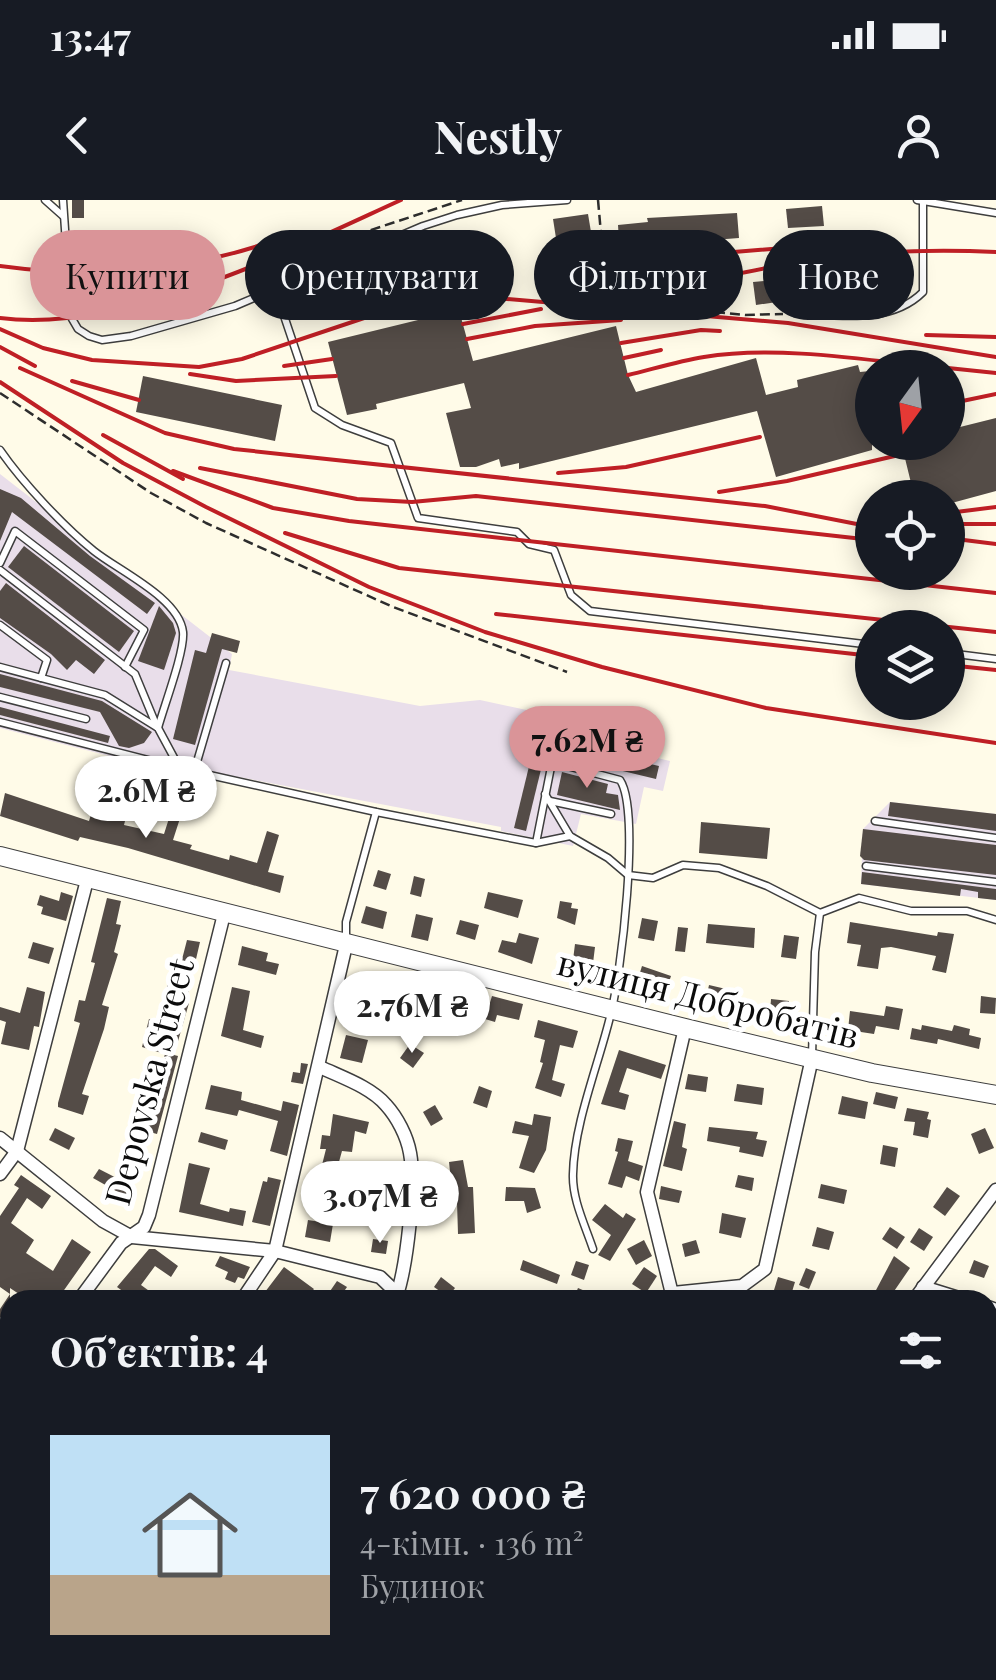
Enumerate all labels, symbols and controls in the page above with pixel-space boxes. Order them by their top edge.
text: 13:47 [50,10,131,61]
text: Nestly [434,105,562,165]
icon: back [50,108,105,163]
icon: person [891,108,946,163]
chip: Купити [30,230,225,320]
chip: Орендувати [245,230,514,320]
chip: Фільтри [534,230,743,320]
chip: Нове [763,230,914,320]
north arrow [855,350,965,460]
map controls [855,350,965,720]
button: locate [855,480,965,590]
button: layers [855,610,965,720]
pin: 7.62M ₴ [495,706,679,791]
text: 7.62M ₴ [531,717,643,760]
pin: 2.6M ₴ [65,756,227,841]
text: 2.6M ₴ [97,767,195,810]
street label: вулиця Добробатів [553,937,864,1058]
street label: Depovska Street [92,952,203,1210]
pin: 2.76M ₴ [320,971,504,1056]
text: 2.76M ₴ [356,982,468,1025]
pin: 3.07M ₴ [288,1161,472,1246]
text: 3.07M ₴ [323,1172,437,1215]
text: Об’єктів: 4 [50,1322,268,1378]
icon: filters [893,1323,948,1378]
text: 7 620 000 ₴ [360,1464,585,1520]
icon: home [130,1475,250,1595]
text: 4-кімн. · 136 m² [360,1520,584,1563]
text: Будинок [360,1563,485,1606]

